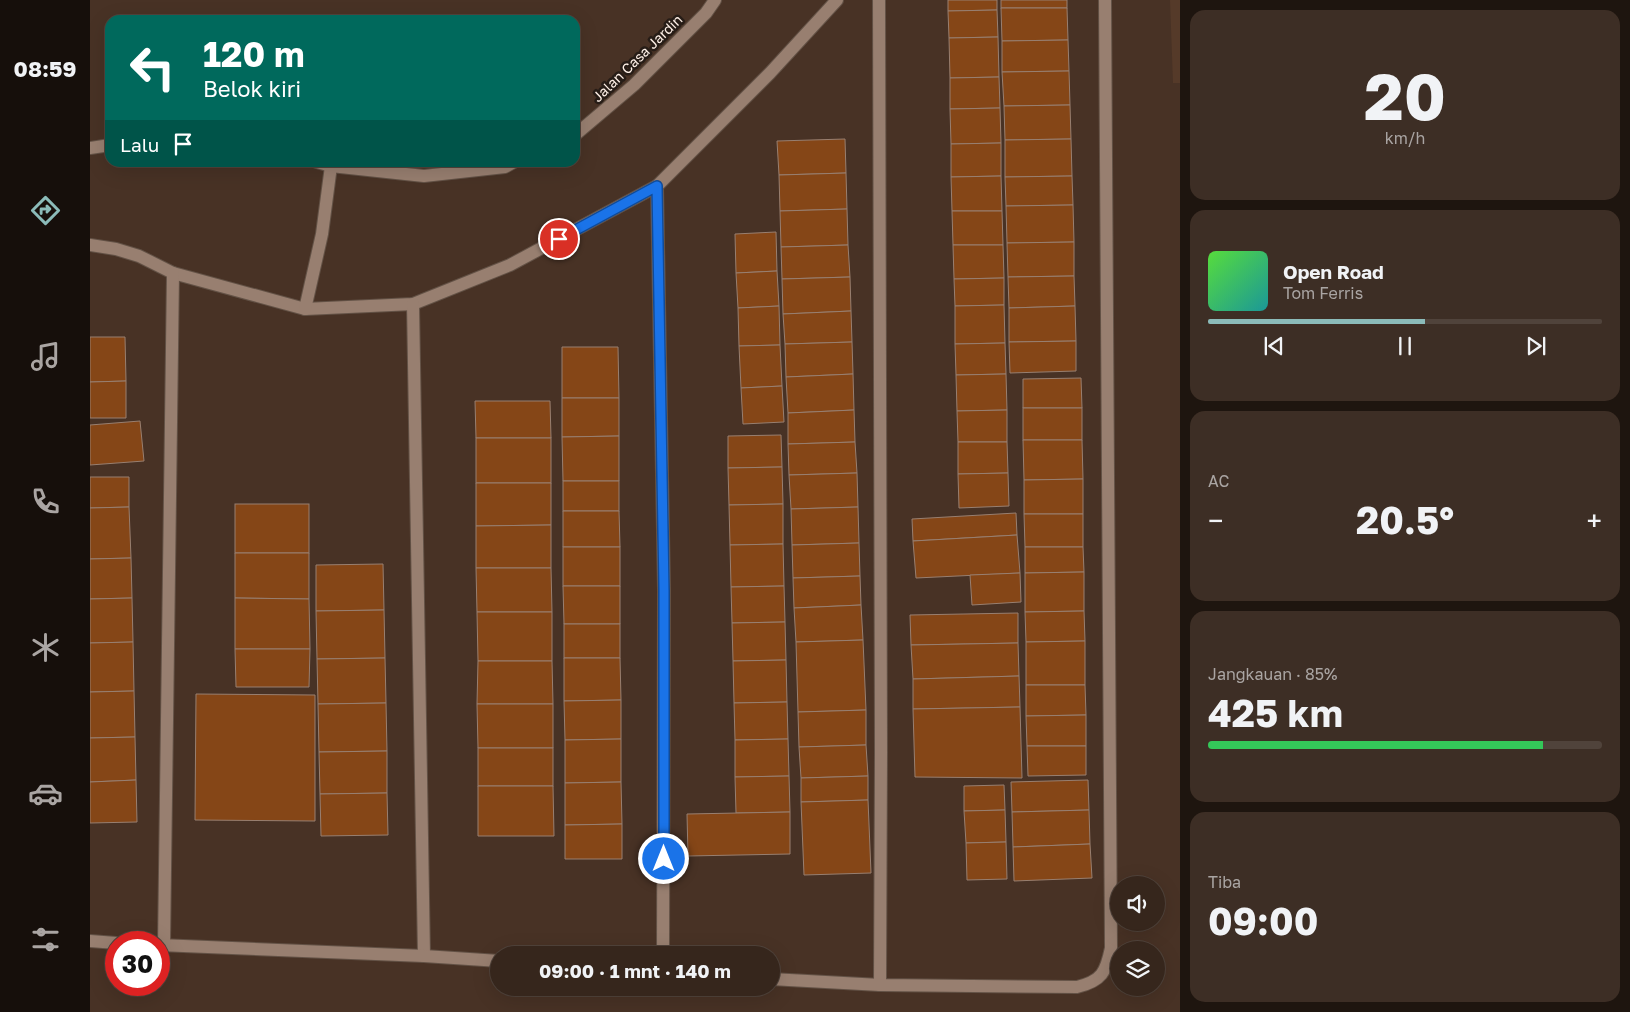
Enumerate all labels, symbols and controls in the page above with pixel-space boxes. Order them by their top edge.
street label: Jalan Casa Jardin [589,11,685,105]
text: 120 m [203,33,305,75]
icon: left [120,35,185,100]
text: 08:59 [14,55,76,82]
text: 20 [1364,56,1446,134]
text: Belok kiri [203,75,301,102]
text: km/h [1385,128,1425,148]
icon: arrive [169,130,197,158]
text: Lalu [120,133,159,156]
icon: directions [28,193,63,228]
pin [538,218,580,260]
icon: arrive [545,225,573,253]
text: Open Road [1283,260,1384,283]
text: Tom Ferris [1283,283,1363,303]
icon: previous [1260,332,1288,360]
icon: pause [1391,332,1419,360]
icon: next [1522,332,1550,360]
icon: music [28,339,63,374]
text: AC [1208,471,1229,491]
icon: phone [28,484,63,519]
text: 20.5° [1356,497,1454,542]
text: − [1208,504,1223,537]
text: + [1587,504,1602,537]
icon: climate [28,630,63,665]
text: Jangkauan · 85% [1208,664,1337,684]
text: 425 km [1208,690,1343,735]
icon: car [28,776,63,811]
position arrow [637,832,689,884]
text: Tiba [1208,872,1241,892]
map controls [1110,876,1165,996]
button: sound [1110,876,1165,931]
text: 09:00 [1208,898,1318,943]
icon: filters [28,922,63,957]
speed limit sign: 30 [105,931,170,996]
button: layers [1110,941,1165,996]
text: 09:00 · 1 mnt · 140 m [539,959,731,982]

